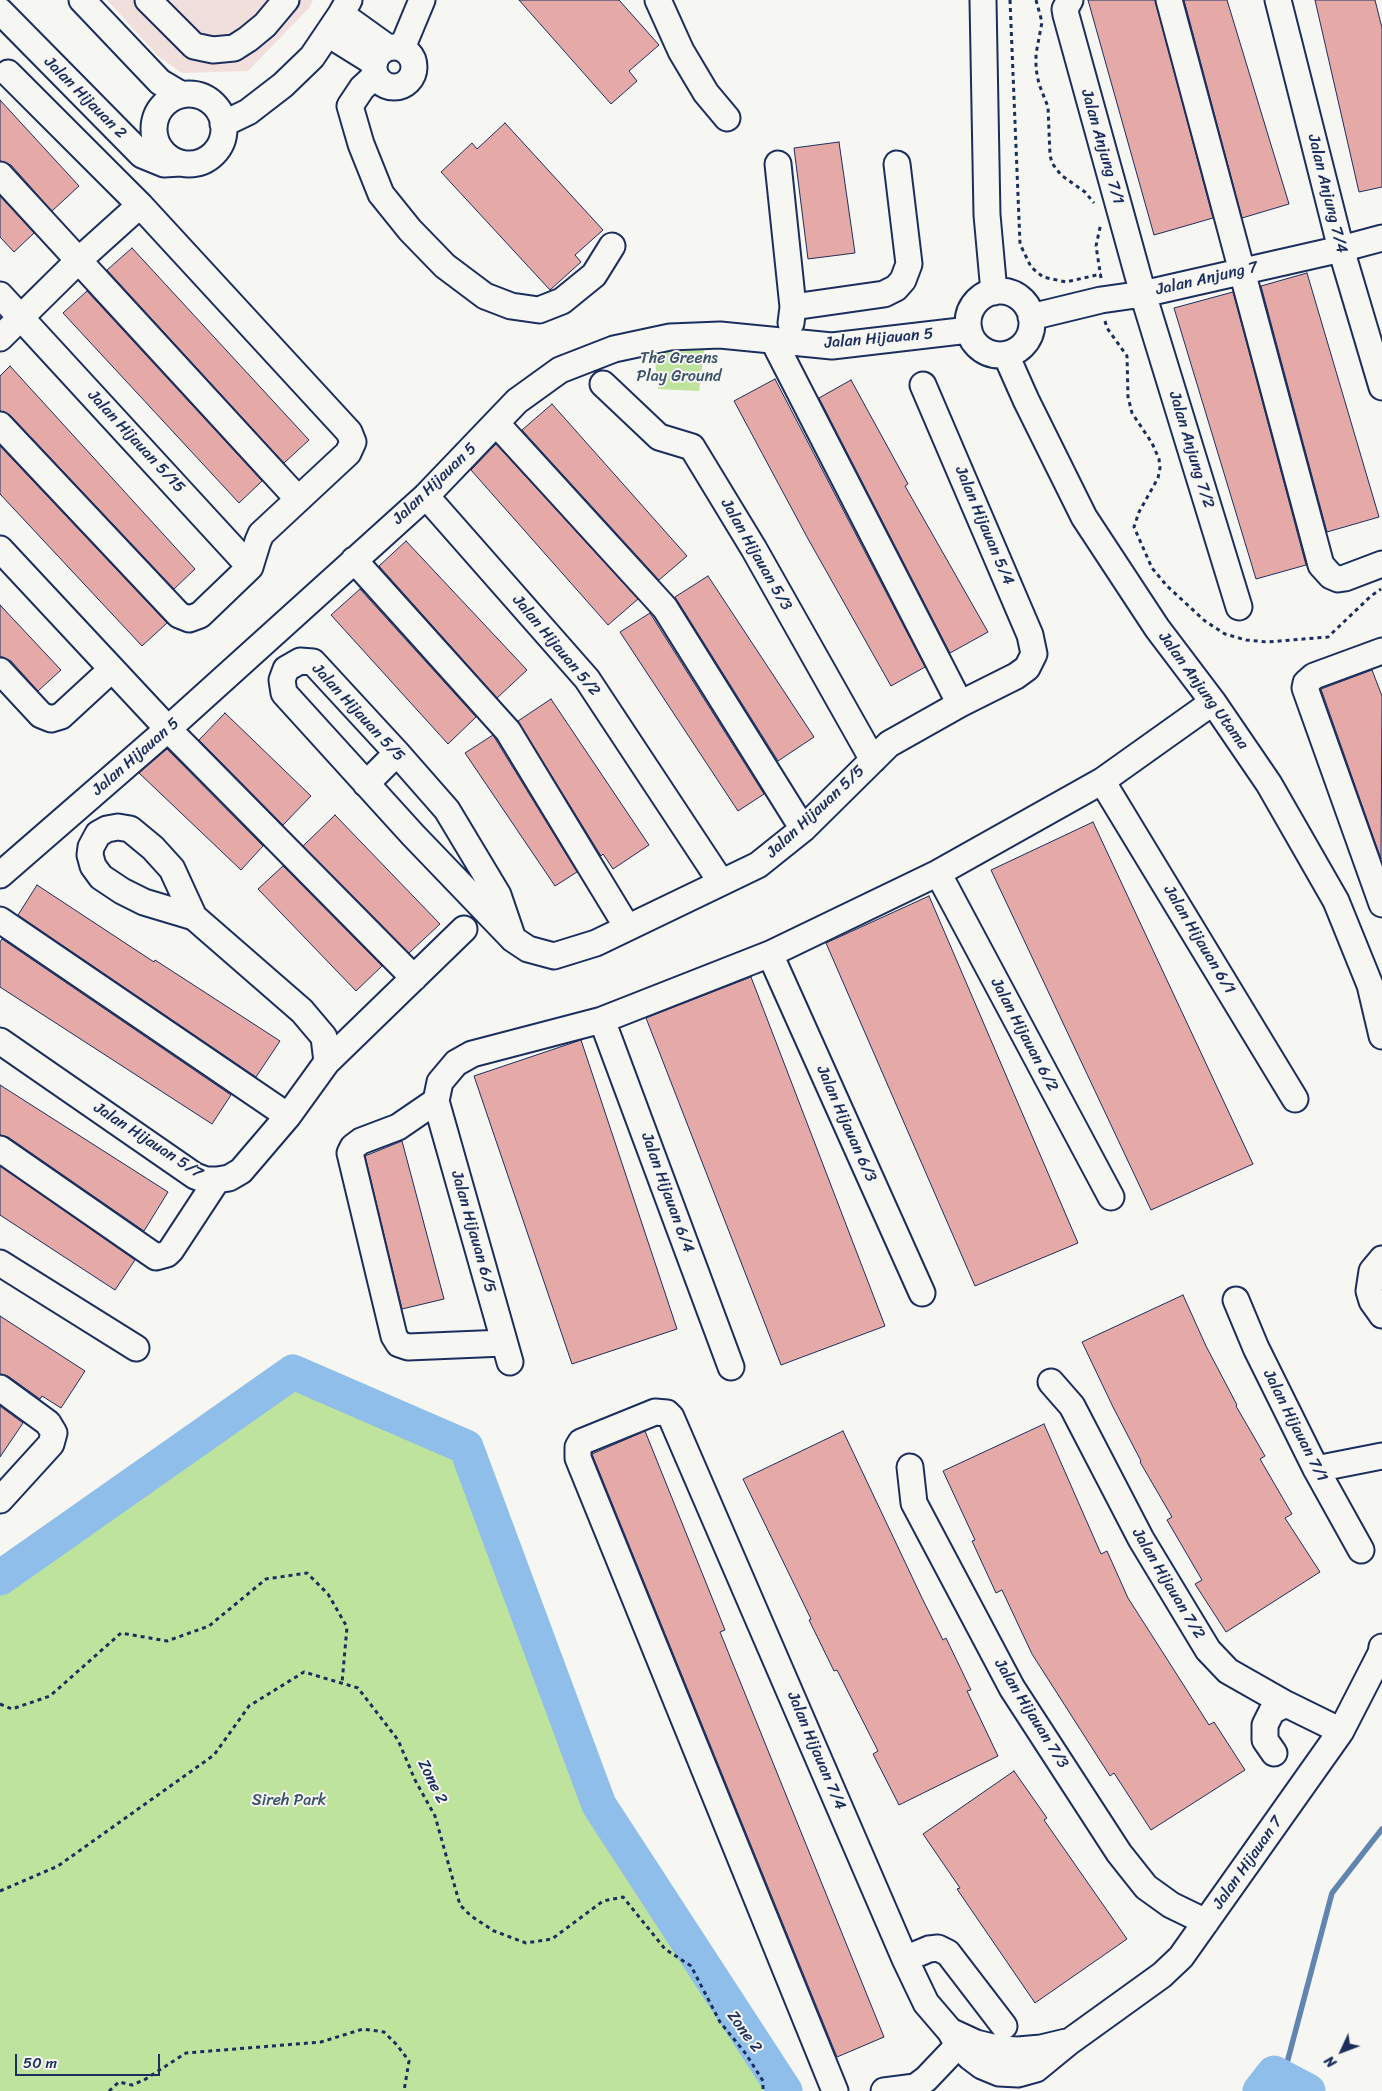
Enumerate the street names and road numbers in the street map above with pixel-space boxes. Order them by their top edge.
street label: Jalan Hijauan 2 [40,53,130,143]
street label: Jalan Anjung 7/1 [1076,87,1128,207]
street label: Jalan Anjung 7/4 [1303,133,1351,255]
street label: Jalan Anjung 7 [1154,258,1260,300]
street label: Jalan Hijauan 5 [824,325,934,353]
street label: Jalan Hijauan 5/15 [83,387,189,497]
street label: Jalan Anjung 7/2 [1164,389,1218,511]
street label: Jalan Hijauan 5 [389,439,481,529]
street label: Jalan Hijauan 5/4 [950,464,1018,588]
street label: Jalan Hijauan 5/3 [716,496,796,614]
street label: Jalan Hijauan 5/2 [508,591,604,701]
street label: Jalan Anjung Utama [1154,628,1252,754]
street label: Jalan Hijauan 5/5 [308,660,408,766]
street label: Jalan Hijauan 5 [89,714,183,800]
street label: Jalan Hijauan 5/5 [763,762,869,862]
street label: Jalan Hijauan 6/1 [1159,882,1239,998]
street label: Jalan Hijauan 6/2 [986,975,1062,1095]
street label: Jalan Hijauan 6/3 [812,1063,880,1185]
street label: Jalan Hijauan 5/7 [90,1099,206,1183]
street label: Jalan Hijauan 6/4 [636,1130,698,1256]
street label: Jalan Hijauan 6/5 [446,1169,500,1295]
street label: Jalan Hijauan 7/1 [1258,1367,1332,1485]
street label: Jalan Hijauan 7/2 [1127,1525,1209,1643]
street label: Jalan Hijauan 7/3 [990,1656,1072,1772]
street label: Jalan Hijauan 7/4 [782,1689,850,1813]
street label: Zone 2 [413,1757,451,1807]
street label: Jalan Hijauan 7 [1209,1813,1287,1913]
street label: Zone 2 [722,2007,766,2057]

